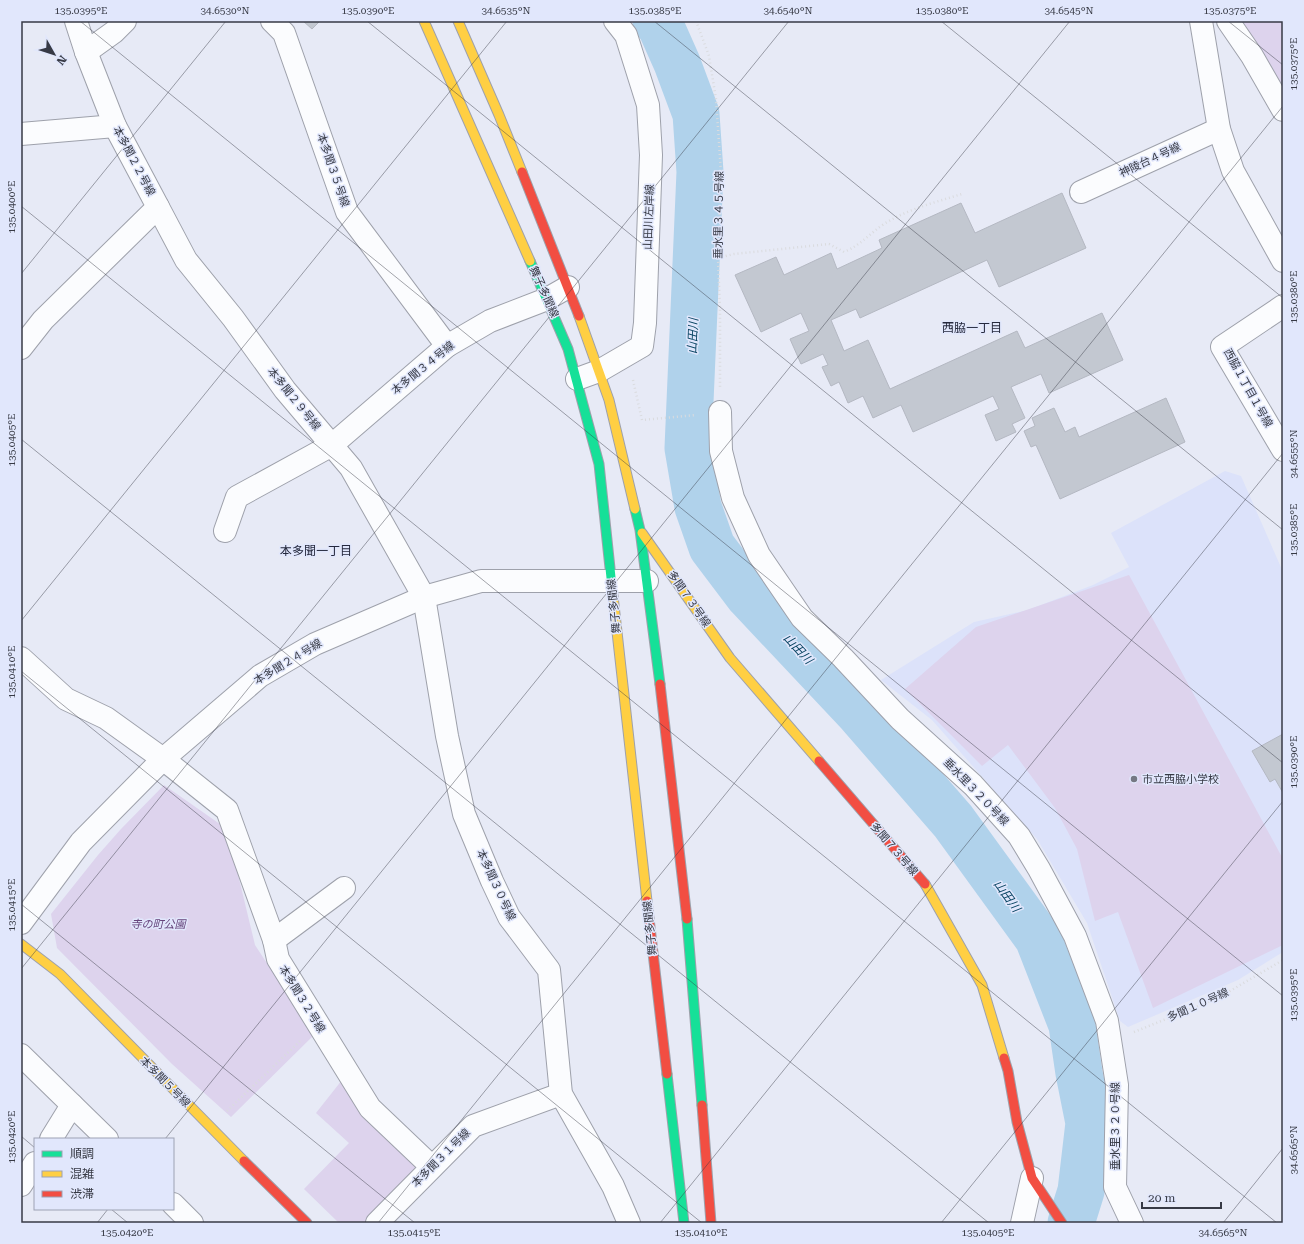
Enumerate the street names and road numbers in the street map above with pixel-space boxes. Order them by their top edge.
street label: 本多聞２２号線 [110,124,158,198]
street label: 本多聞３５号線 [314,131,352,209]
street label: 神陵台４号線 [1117,140,1183,180]
street label: 垂水里３４５号線 [712,171,726,259]
street label: 山田川左岸線 [641,184,657,250]
street label: 舞子多聞線 [527,264,561,320]
street label: 本多聞３４号線 [389,339,457,397]
street label: 西脇１丁目１号線 [1221,346,1275,430]
street label: 本多聞２９号線 [265,365,323,433]
street label: 多聞７３号線 [665,568,713,630]
street label: 舞子多聞線 [605,578,623,634]
street label: 本多聞２４号線 [252,637,324,687]
street label: 垂水里３２０号線 [941,756,1011,828]
street label: 多聞７３号線 [867,820,921,878]
street label: 本多聞３０号線 [474,847,518,923]
street label: 舞子多聞線 [641,900,659,956]
street label: 本多聞３２号線 [276,963,328,1035]
street label: 多聞１０号線 [1165,986,1231,1024]
street label: 本多聞５号線 [137,1054,193,1110]
street label: 垂水里３２０号線 [1109,1082,1122,1170]
street label: 本多聞３１号線 [409,1126,473,1190]

